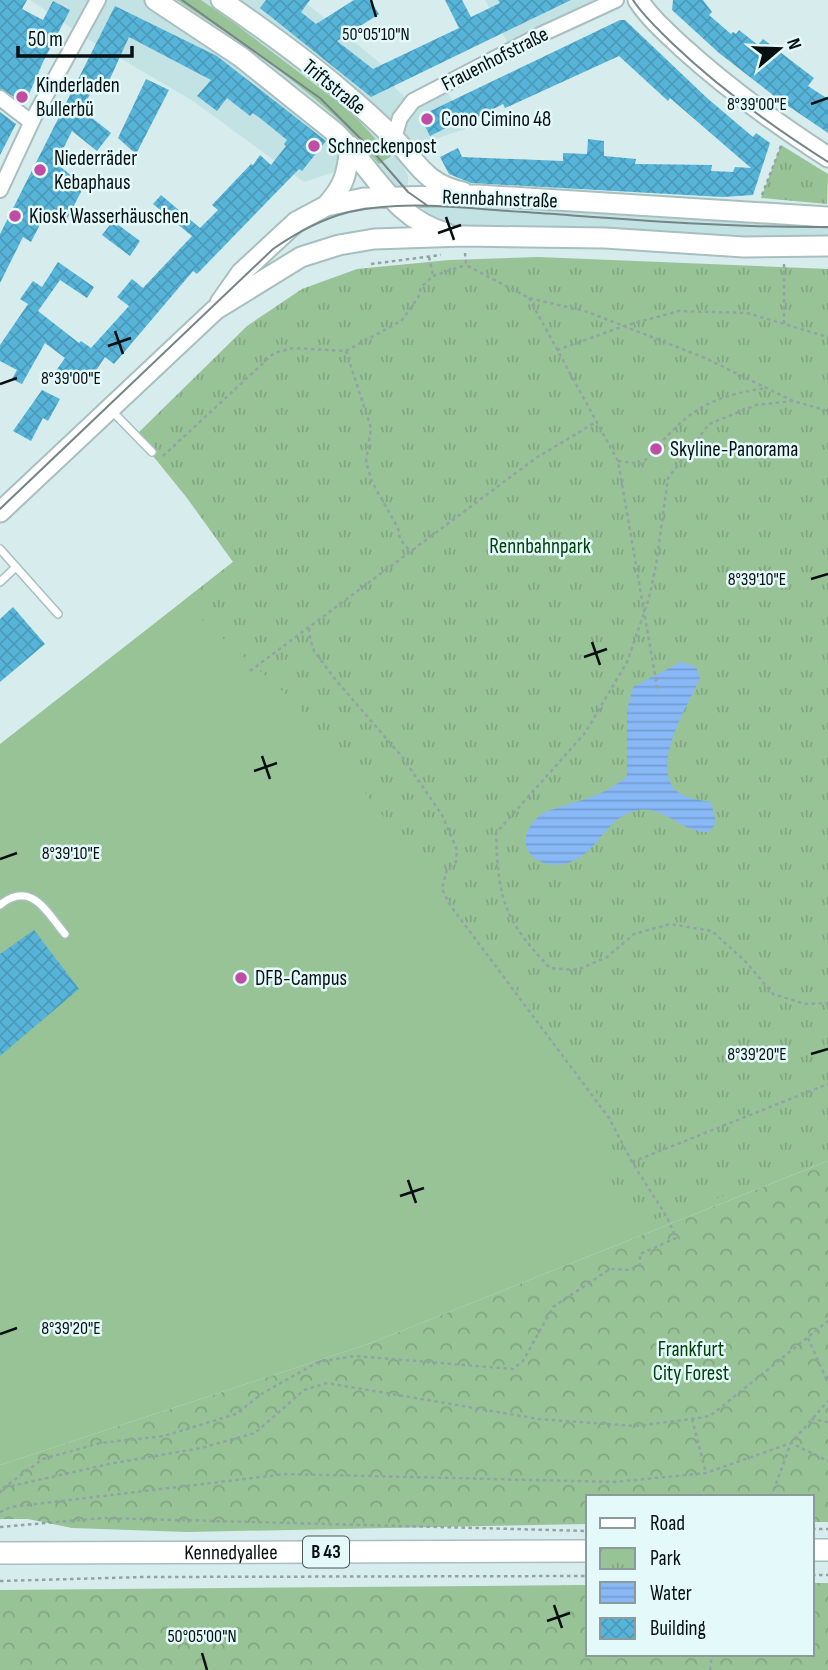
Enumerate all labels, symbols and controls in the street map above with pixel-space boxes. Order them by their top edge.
scale bar [18,14,131,58]
north arrow [744,14,814,84]
street label: Frauenhofstraße [437,21,553,97]
text: 50°05'10"N [342,24,410,45]
text: 50 m [28,27,63,52]
text: N [781,35,806,52]
street label: Triftstraße [297,54,371,120]
place label: Kinderladen Bullerbü [36,73,120,122]
marker: Kinderladen Bullerbü [14,89,30,105]
text: 8°39'00"E [727,94,787,115]
place label: Cono Cimino 48 [441,107,551,132]
marker: Cono Cimino 48 [419,111,435,127]
place label: Schneckenpost [328,134,437,159]
marker: Schneckenpost [306,138,322,154]
place label: Niederräder Kebaphaus [54,146,137,195]
marker: Niederräder Kebaphaus [32,162,48,178]
street label: Rennbahnstraße [442,184,558,214]
place label: Kiosk Wasserhäuschen [29,204,189,229]
marker: Kiosk Wasserhäuschen [7,208,23,224]
text: 8°39'00"E [41,368,101,389]
place label: Skyline-Panorama [670,437,798,462]
marker: Skyline-Panorama [648,441,664,457]
park label: Rennbahnpark [489,534,591,559]
text: 8°39'10"E [728,569,786,590]
text: 8°39'10"E [42,843,100,864]
place label: DFB-Campus [255,966,347,991]
marker: DFB-Campus [233,970,249,986]
text: 8°39'20"E [727,1044,787,1065]
text: 8°39'20"E [41,1318,101,1339]
park label: Frankfurt City Forest [653,1337,729,1386]
legend [586,1495,814,1656]
text: Road [650,1511,685,1536]
road number: B 43 [303,1536,349,1568]
street label: Kennedyallee [184,1540,278,1565]
text: Park [650,1546,681,1571]
text: Water [650,1581,692,1606]
text: Building [650,1616,706,1641]
text: 50°05'00"N [167,1626,237,1647]

